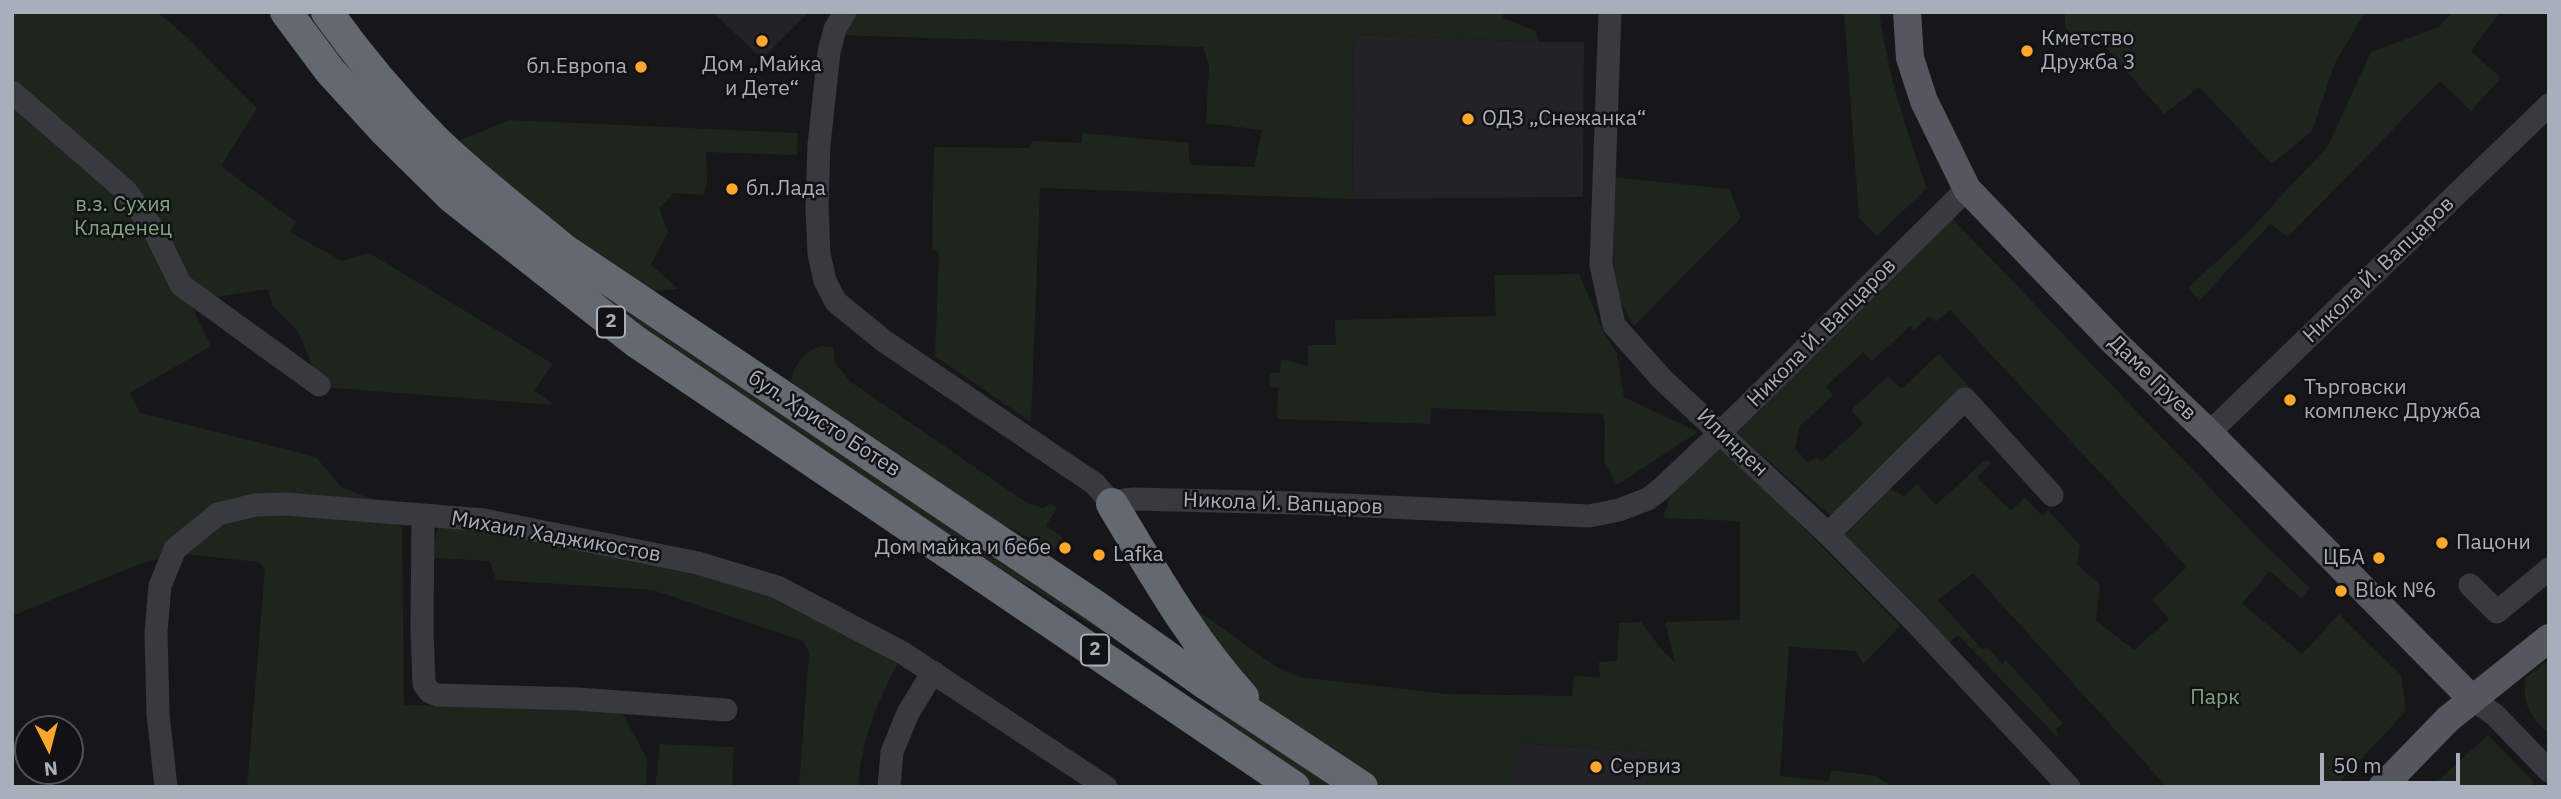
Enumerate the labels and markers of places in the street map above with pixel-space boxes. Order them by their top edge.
place label: Кметство Дружба 3 [2041,26,2136,76]
marker: Дом „Майка и Дете“ [754,33,770,49]
marker: Кметство Дружба 3 [2019,43,2035,59]
place label: Дом „Майка и Дете“ [702,52,822,102]
place label: бл.Европа [527,54,627,80]
marker: бл.Европа [633,59,649,75]
place label: ОДЗ „Снежанка“ [1482,106,1646,132]
marker: ОДЗ „Снежанка“ [1460,111,1476,127]
place label: бл.Лада [746,176,826,202]
marker: бл.Лада [724,181,740,197]
place label: Търговски комплекс Дружба [2304,375,2481,425]
marker: Търговски комплекс Дружба [2282,392,2298,408]
place label: Пацони [2456,530,2531,556]
place label: Дом майка и бебе [875,535,1051,561]
marker: Пацони [2434,535,2450,551]
marker: Дом майка и бебе [1057,540,1073,556]
place label: Lafka [1113,542,1164,568]
place label: ЦБА [2323,545,2365,571]
marker: Lafka [1091,547,1107,563]
marker: ЦБА [2371,550,2387,566]
place label: Blok №6 [2355,578,2436,604]
marker: Blok №6 [2333,583,2349,599]
place label: Сервиз [1610,754,1681,780]
marker: Сервиз [1588,759,1604,775]

